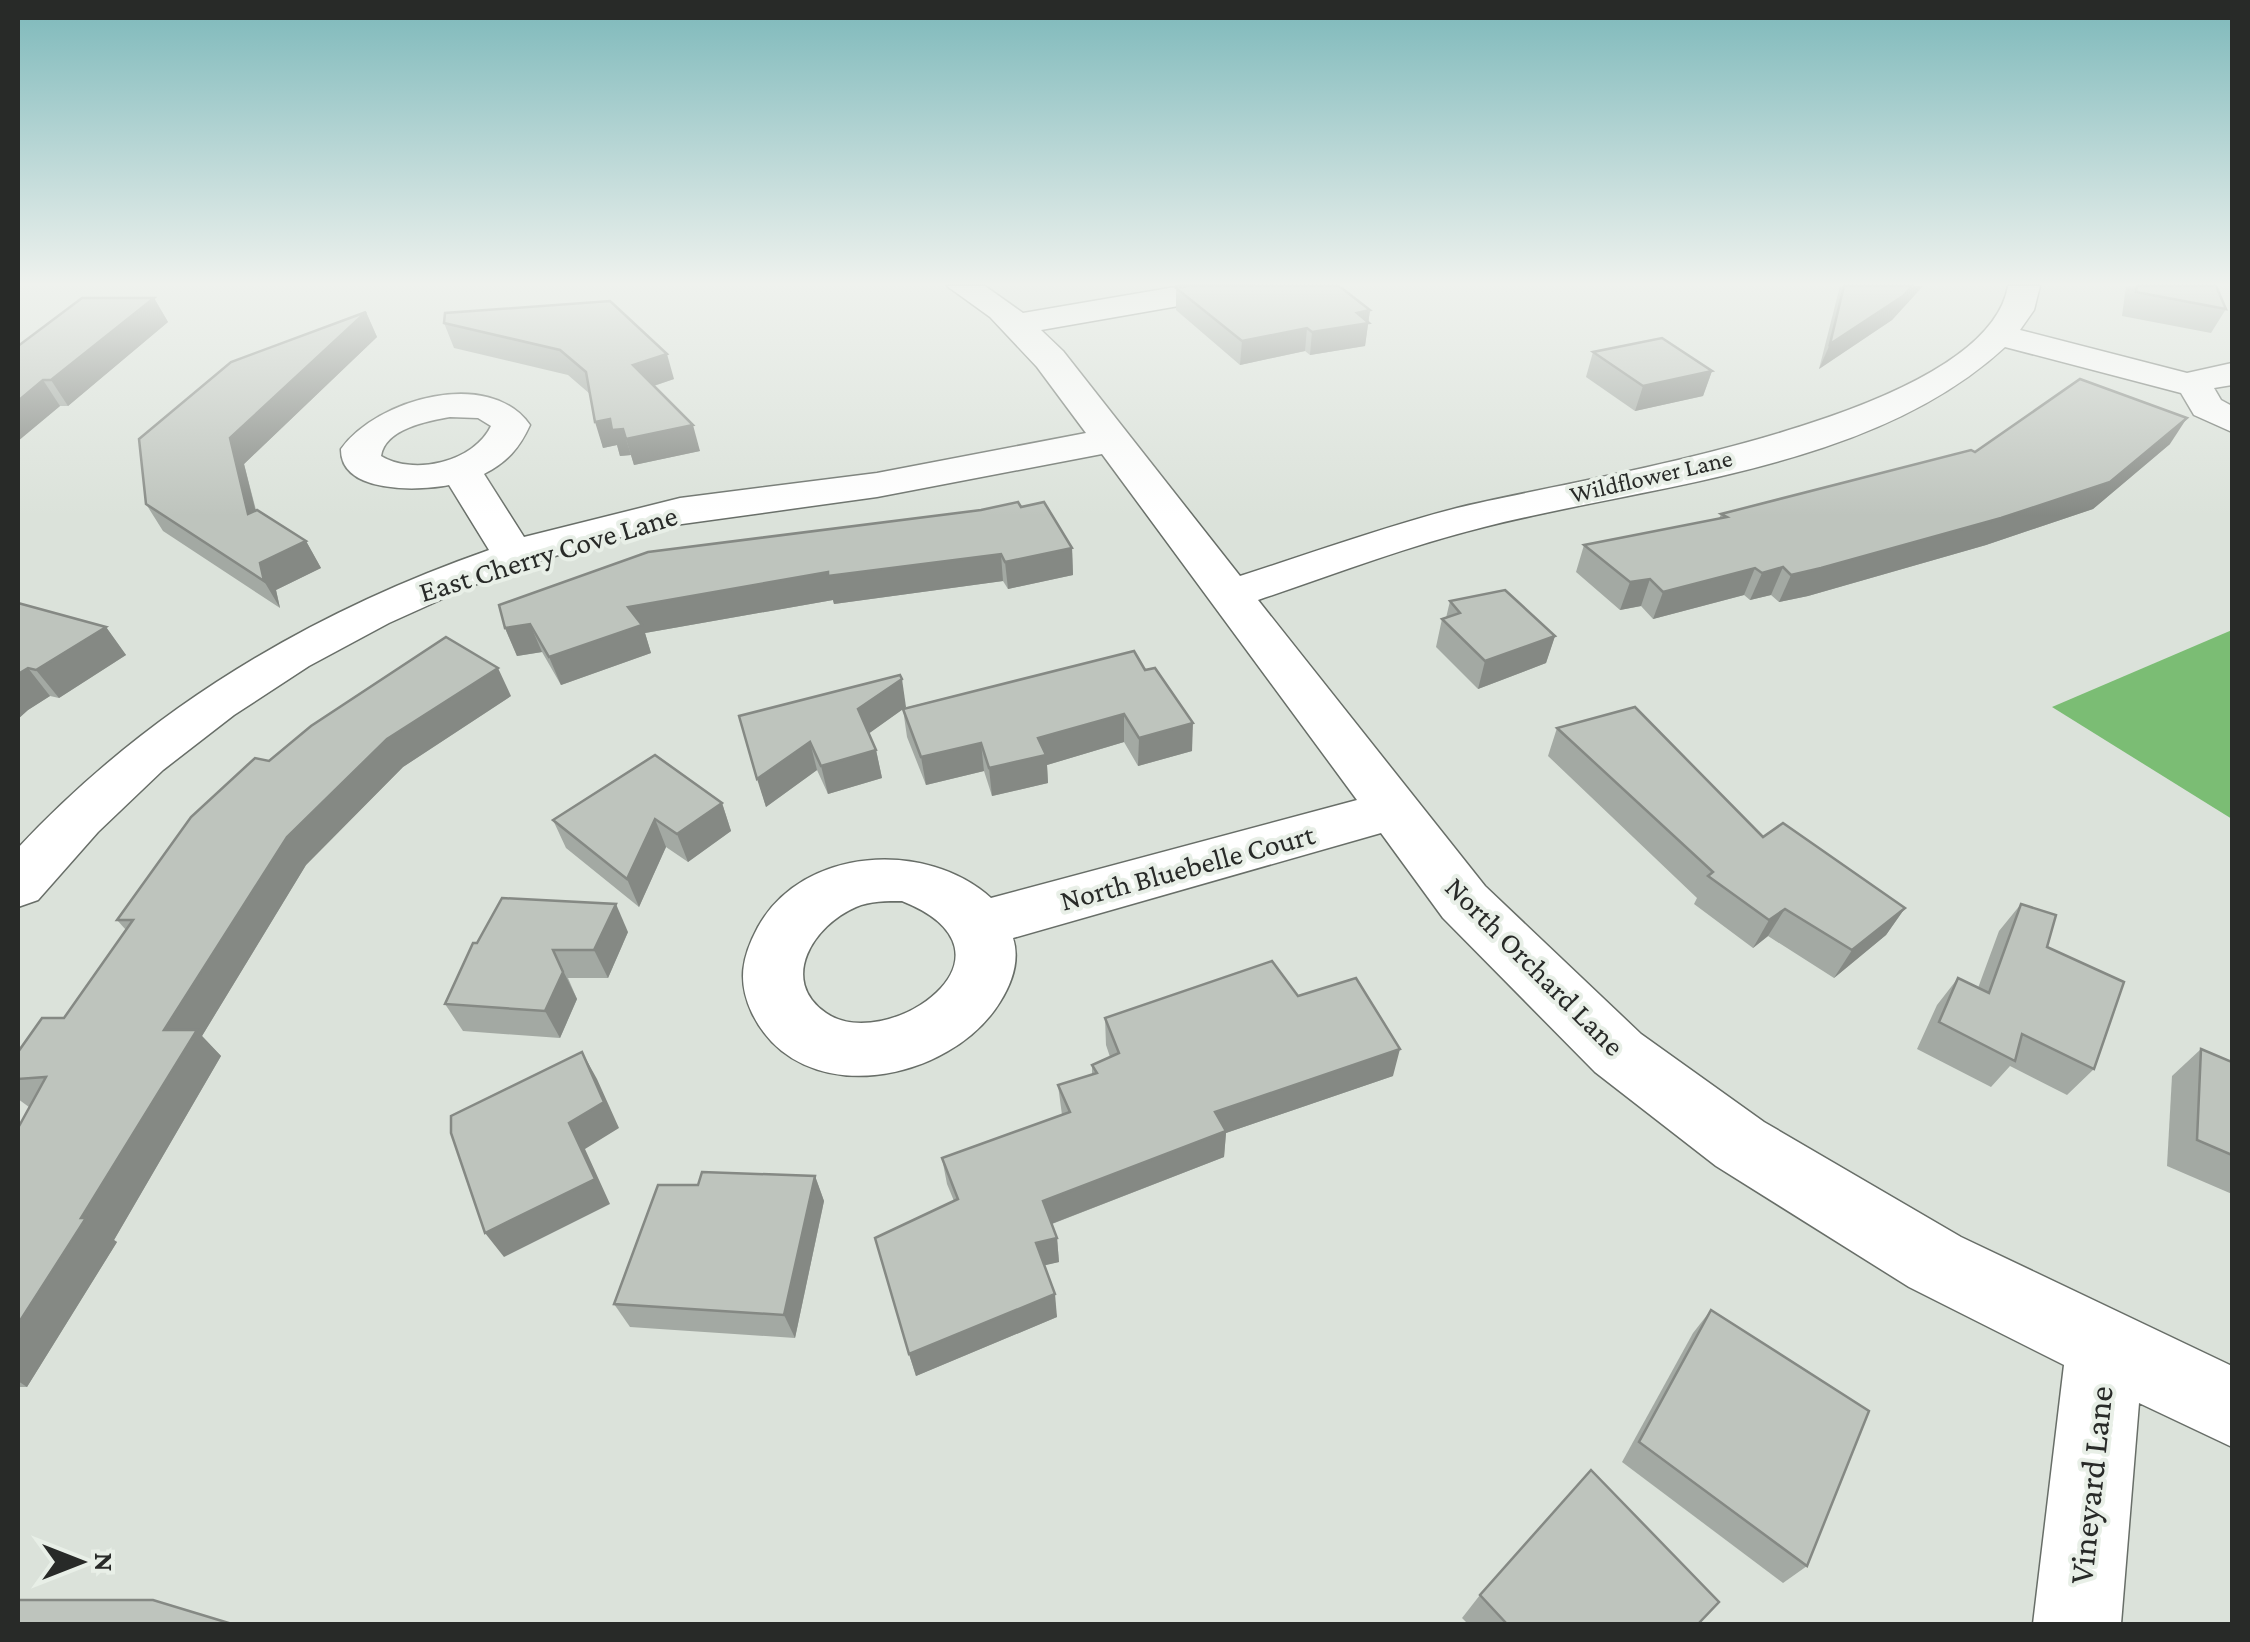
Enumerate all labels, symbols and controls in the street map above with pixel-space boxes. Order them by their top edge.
street label: Wildflower Lane [1567,444,1735,508]
street label: East Cherry Cove Lane [415,498,681,609]
street label: North Bluebelle Court [1056,817,1319,917]
street label: North Orchard Lane [1439,870,1631,1062]
street label: Vineyard Lane [2061,1384,2121,1586]
north arrow [30,1512,130,1612]
text: N [89,1552,120,1572]

